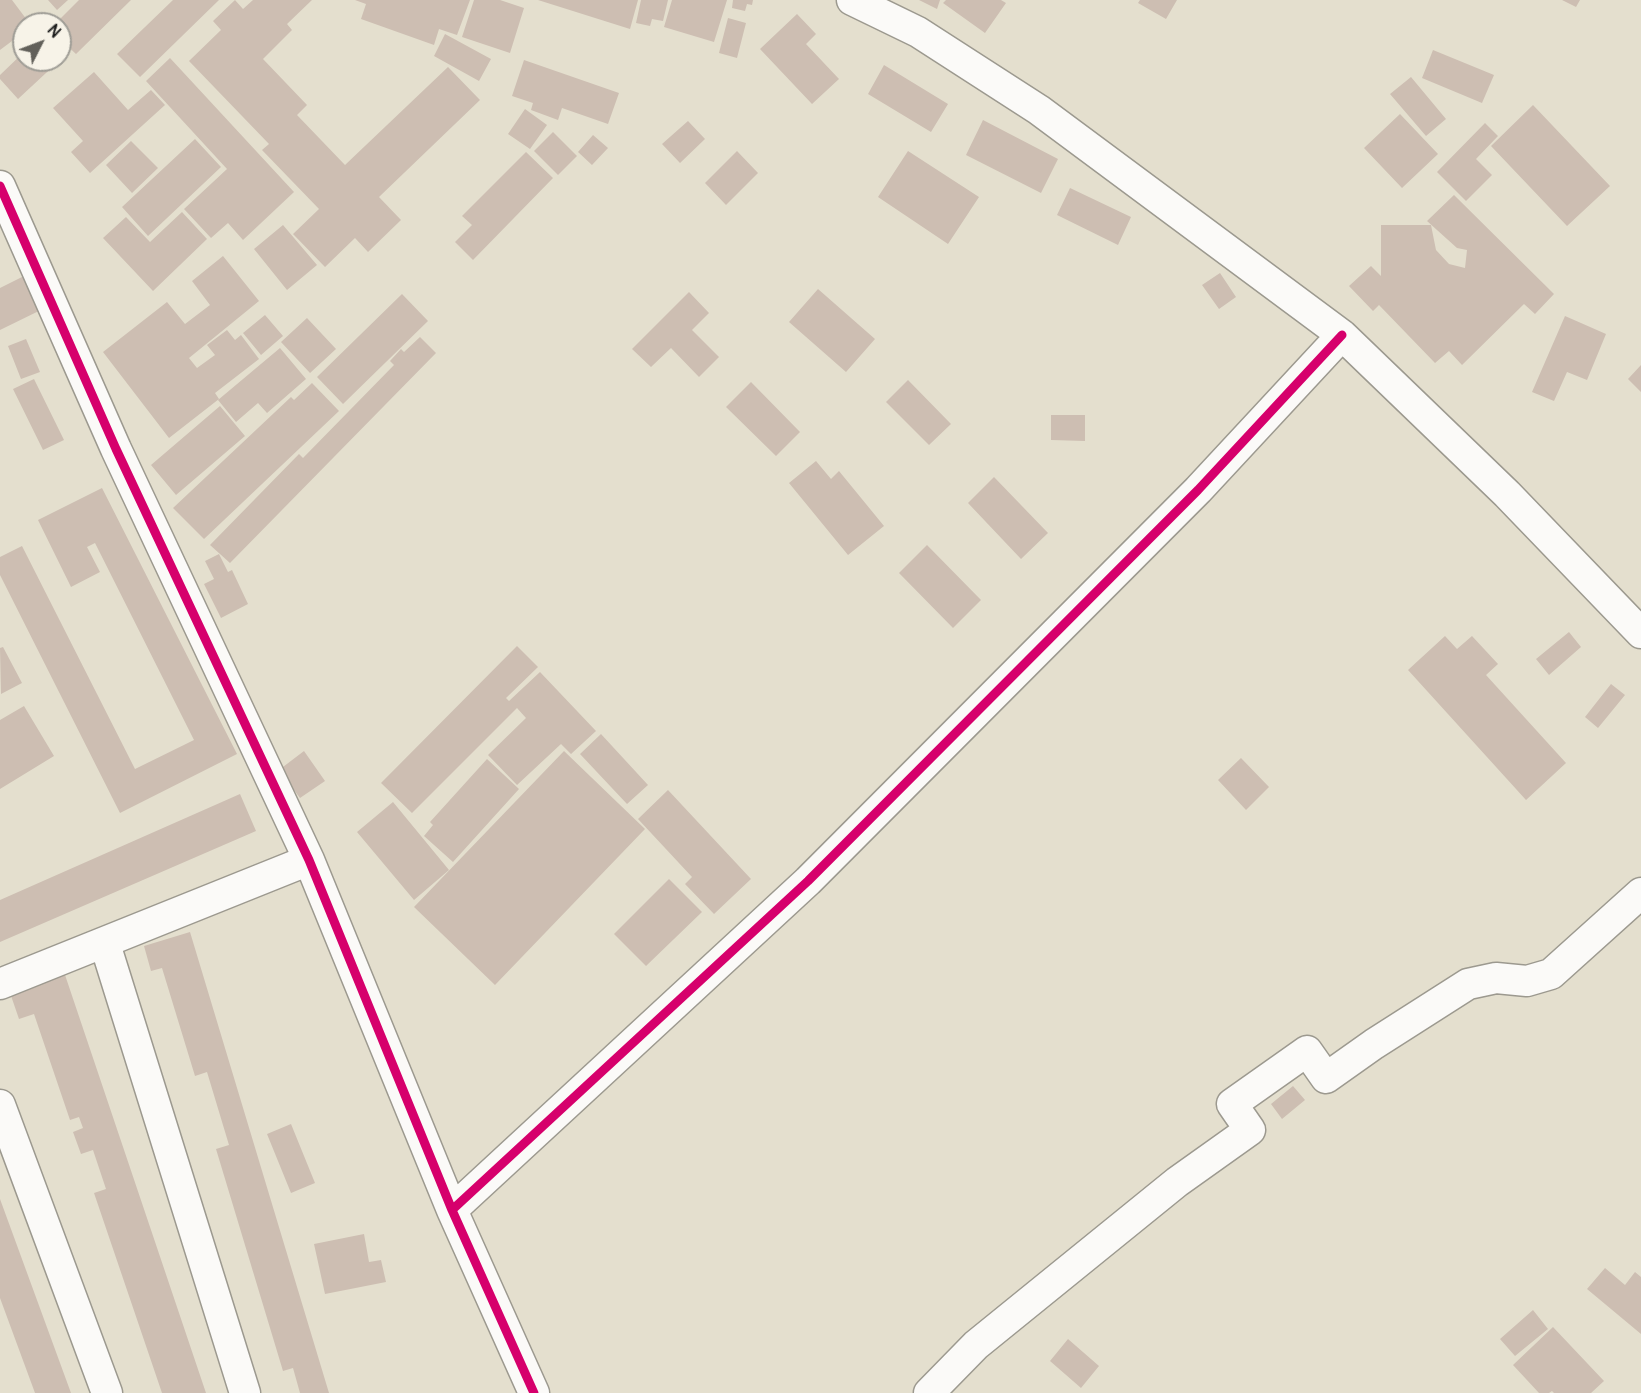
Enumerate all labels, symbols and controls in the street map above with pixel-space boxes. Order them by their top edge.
north arrow [12,12,72,72]
text: N [43,21,65,42]

